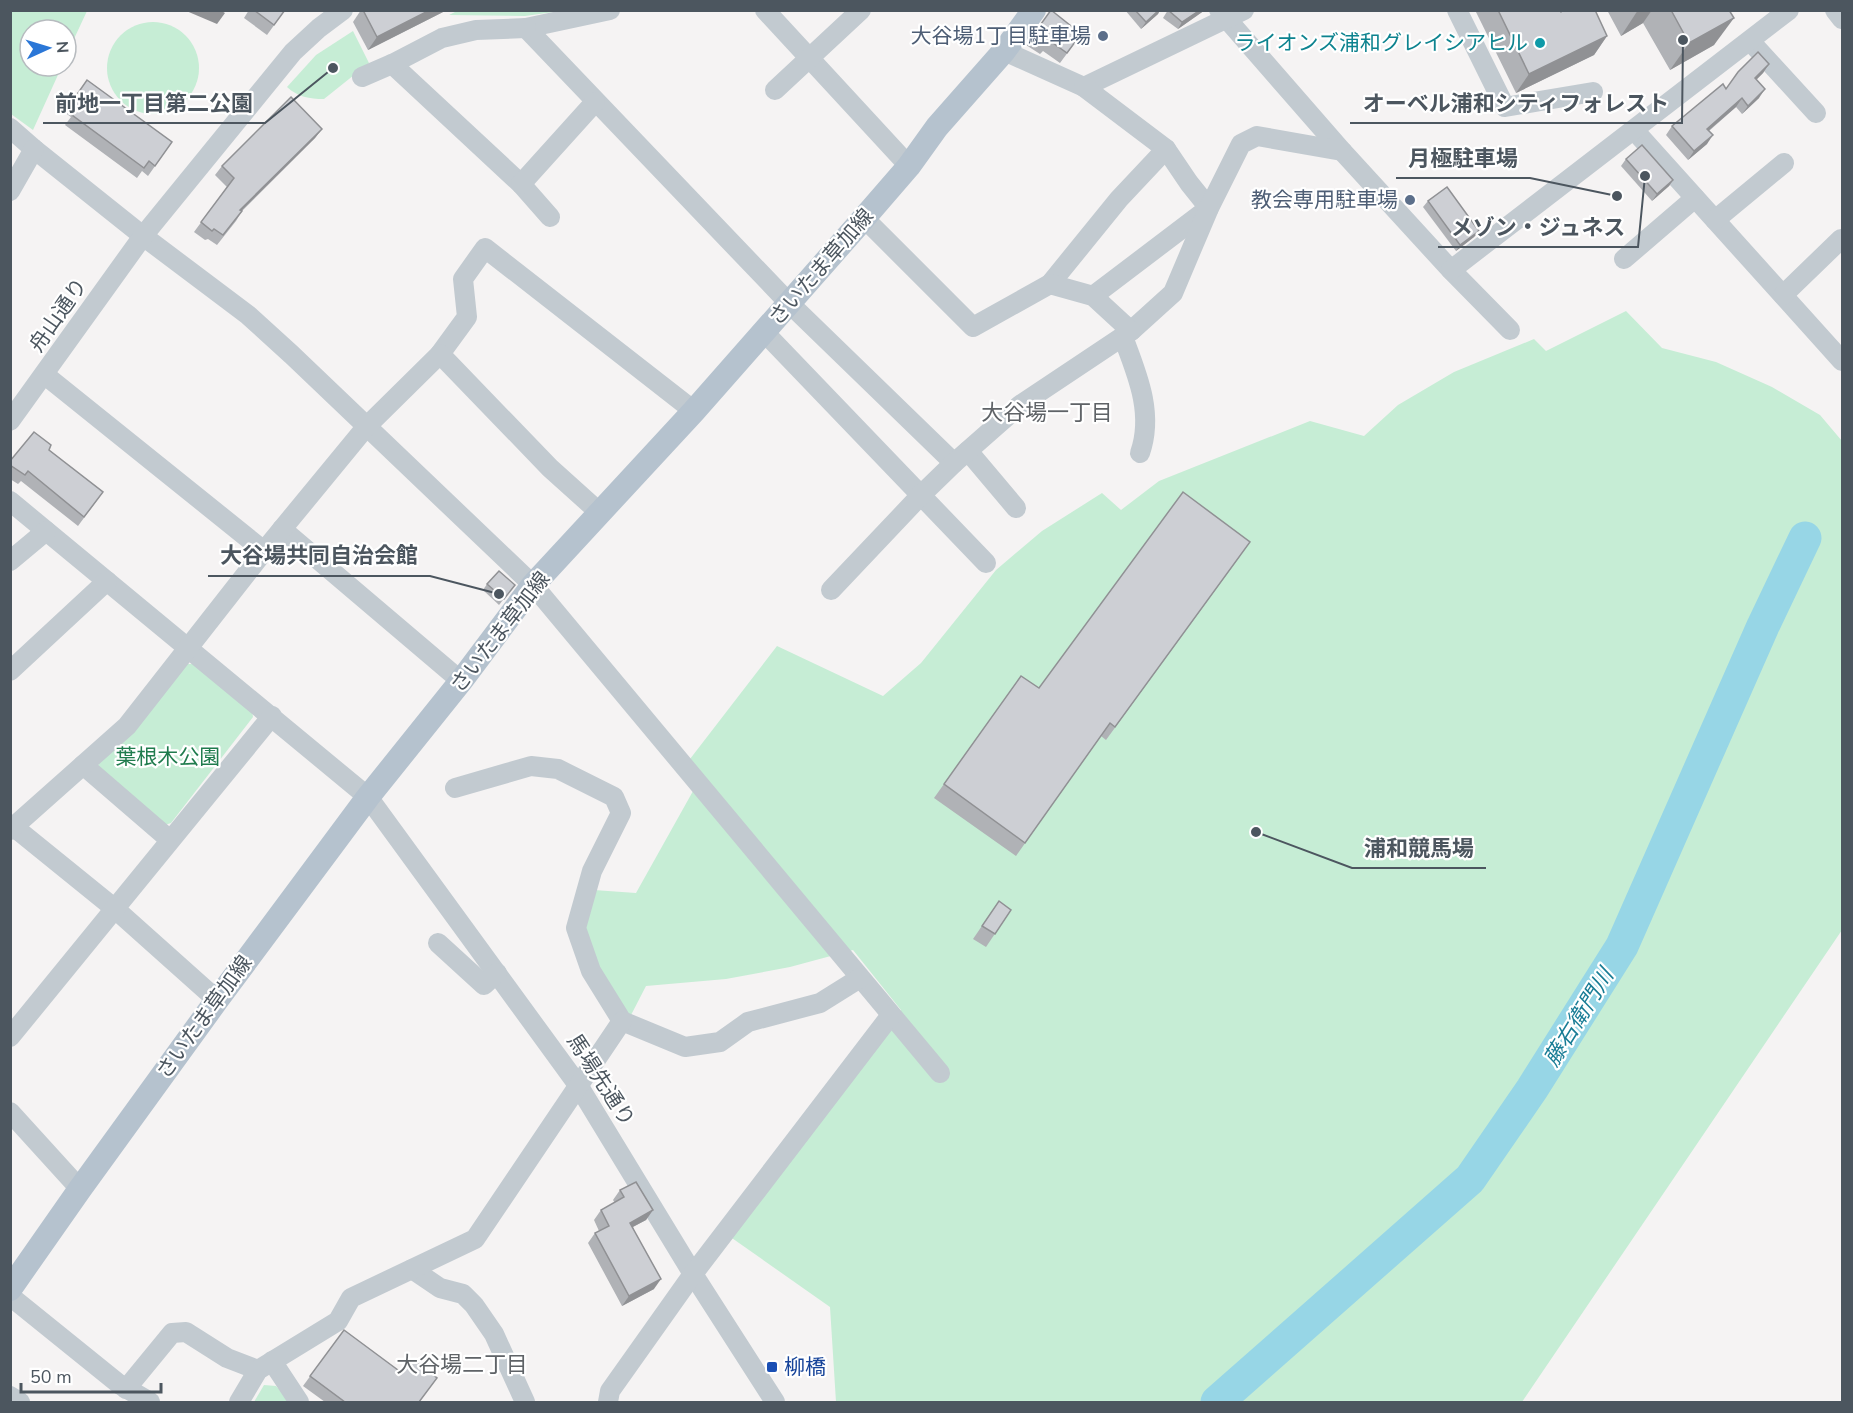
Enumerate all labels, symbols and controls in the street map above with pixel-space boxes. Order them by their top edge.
north arrow [18,18,78,78]
place label: 大谷場1丁目駐車場 [910,22,1091,50]
marker: 大谷場1丁目駐車場 [1096,29,1110,43]
place label: ライオンズ浦和グレイシアヒル [1234,29,1528,57]
marker: ライオンズ浦和グレイシアヒル [1533,36,1547,50]
text: N [51,40,73,54]
callout: 前地一丁目第二公園 [43,83,265,123]
callout: オーベル浦和シティフォレスト [1350,83,1682,123]
text: 前地一丁目第二公園 [55,89,253,119]
text: オーベル浦和シティフォレスト [1363,89,1669,119]
callout: 月極駐車場 [1396,138,1530,178]
text: 月極駐車場 [1408,144,1518,174]
place label: 教会専用駐車場 [1251,186,1398,214]
marker: 教会専用駐車場 [1403,193,1417,207]
street label: さいたま草加線 [762,203,880,331]
callout: メゾン・ジュネス [1438,207,1638,247]
text: メゾン・ジュネス [1451,213,1625,243]
street label: 舟山通り [22,273,94,357]
district label: 大谷場一丁目 [981,398,1113,428]
callout: 大谷場共同自治会館 [208,536,430,576]
text: 大谷場共同自治会館 [220,541,418,571]
street label: さいたま草加線 [444,566,556,698]
park label: 葉根木公園 [116,743,221,771]
callout: 浦和競馬場 [1352,828,1486,868]
text: 浦和競馬場 [1364,834,1474,864]
street label: さいたま草加線 [150,950,258,1084]
water label: 藤右衛門川 [1537,961,1622,1072]
street label: 馬場先通り [561,1028,641,1132]
district label: 大谷場二丁目 [396,1350,528,1380]
place label: 柳橋 [784,1353,826,1381]
scale bar [21,1356,160,1394]
marker: 柳橋 [765,1360,779,1374]
text: 50 m [30,1365,72,1389]

